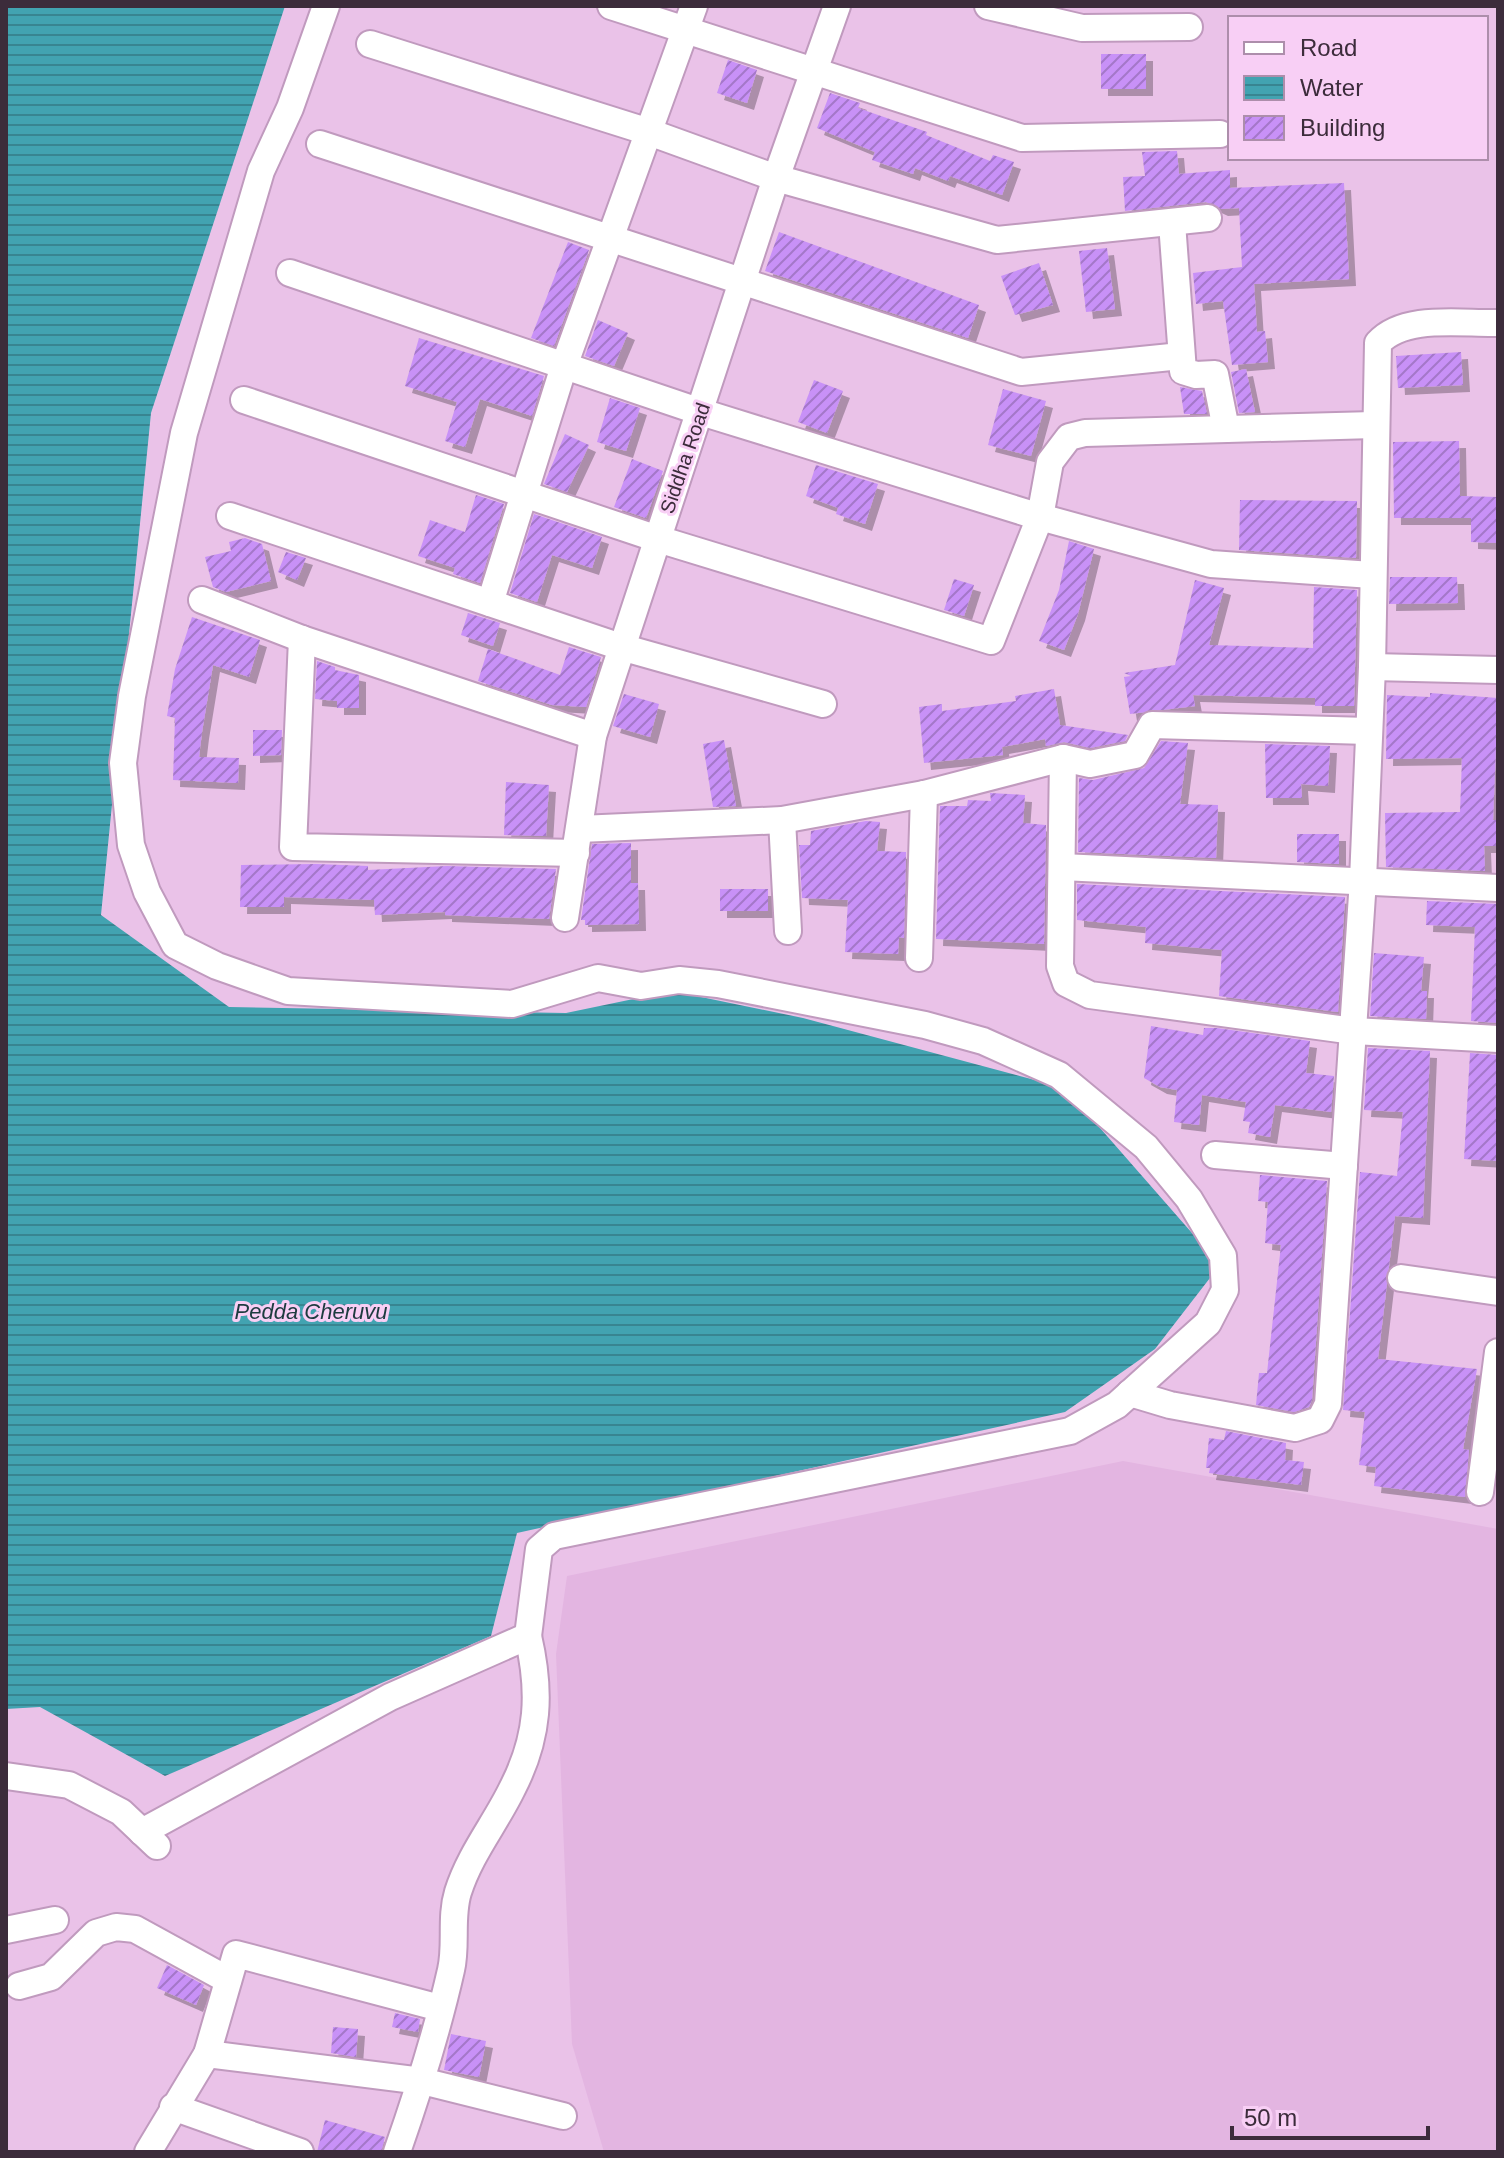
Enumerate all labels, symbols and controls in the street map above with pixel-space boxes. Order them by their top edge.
legend [1228,16,1488,160]
text: Road [1300,34,1357,61]
text: Water [1300,74,1363,101]
text: Building [1300,114,1385,141]
street label: Siddha Road [656,400,714,516]
water label: Pedda Cheruvu [235,1299,387,1324]
scale bar [1232,2090,1428,2140]
text: 50 m [1244,2104,1297,2131]

